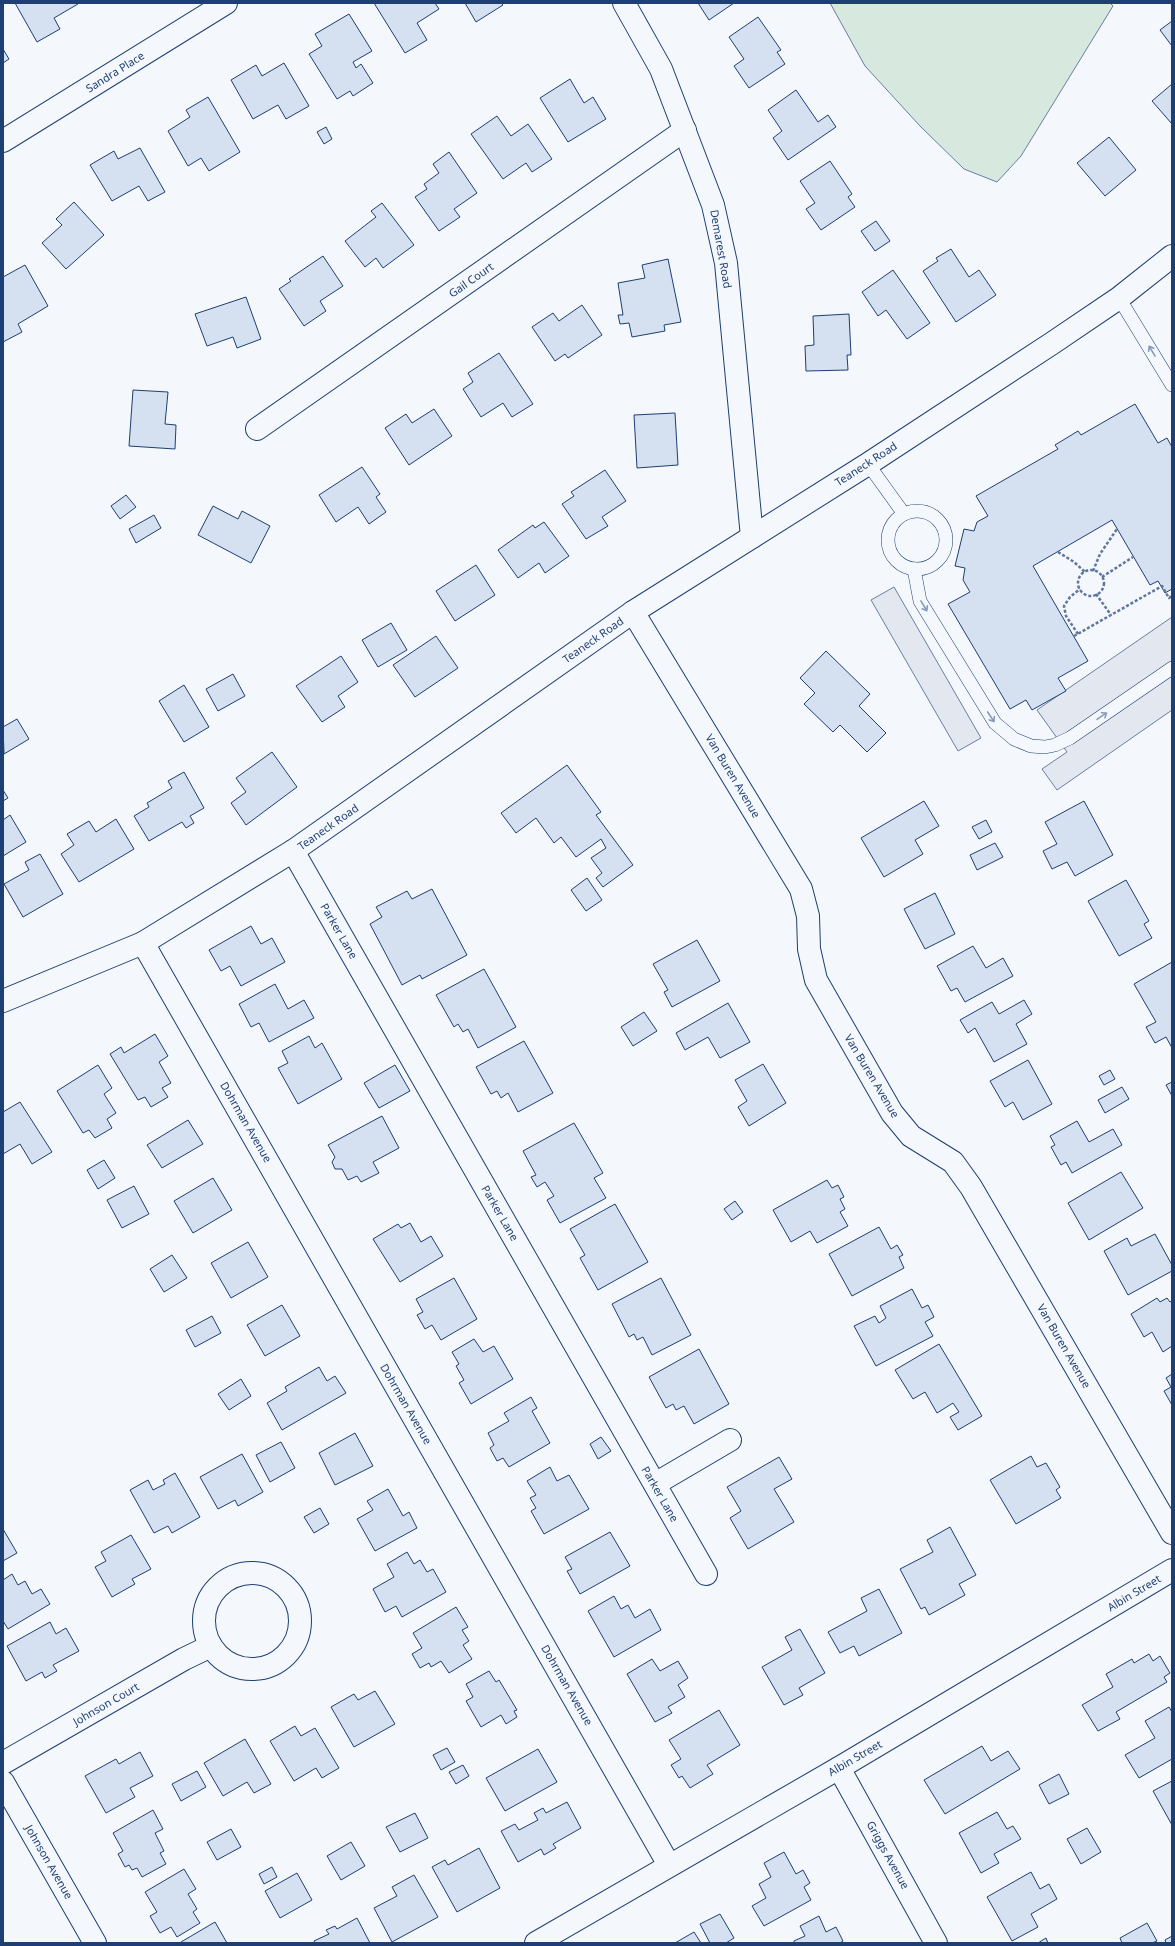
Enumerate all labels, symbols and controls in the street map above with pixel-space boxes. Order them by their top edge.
street label: Sandra Place [83,48,147,95]
street label: Demarest Road [707,208,736,289]
street label: Gail Court [445,259,496,301]
one-way arrow [1147,345,1155,357]
street label: Teaneck Road [832,438,900,489]
one-way arrow [920,600,928,612]
street label: Teaneck Road [559,613,626,666]
one-way arrow [988,711,996,723]
one-way arrow [1097,712,1108,720]
street label: Van Buren Avenue [703,731,764,820]
street label: Teaneck Road [294,800,361,853]
street label: Parker Lane [317,900,361,961]
street label: Van Buren Avenue [842,1031,903,1120]
street label: Dohrman Avenue [217,1079,276,1165]
street label: Parker Lane [478,1182,522,1243]
street label: Van Buren Avenue [1034,1301,1095,1391]
street label: Dohrman Avenue [377,1361,436,1447]
street label: Parker Lane [638,1463,682,1524]
street label: Albin Street [1104,1571,1163,1614]
street label: Dohrman Avenue [538,1642,597,1728]
street label: Johnson Court [69,1679,141,1729]
street label: Albin Street [825,1736,884,1779]
street label: Griggs Avenue [864,1818,913,1891]
street label: Johnson Avenue [22,1821,77,1902]

